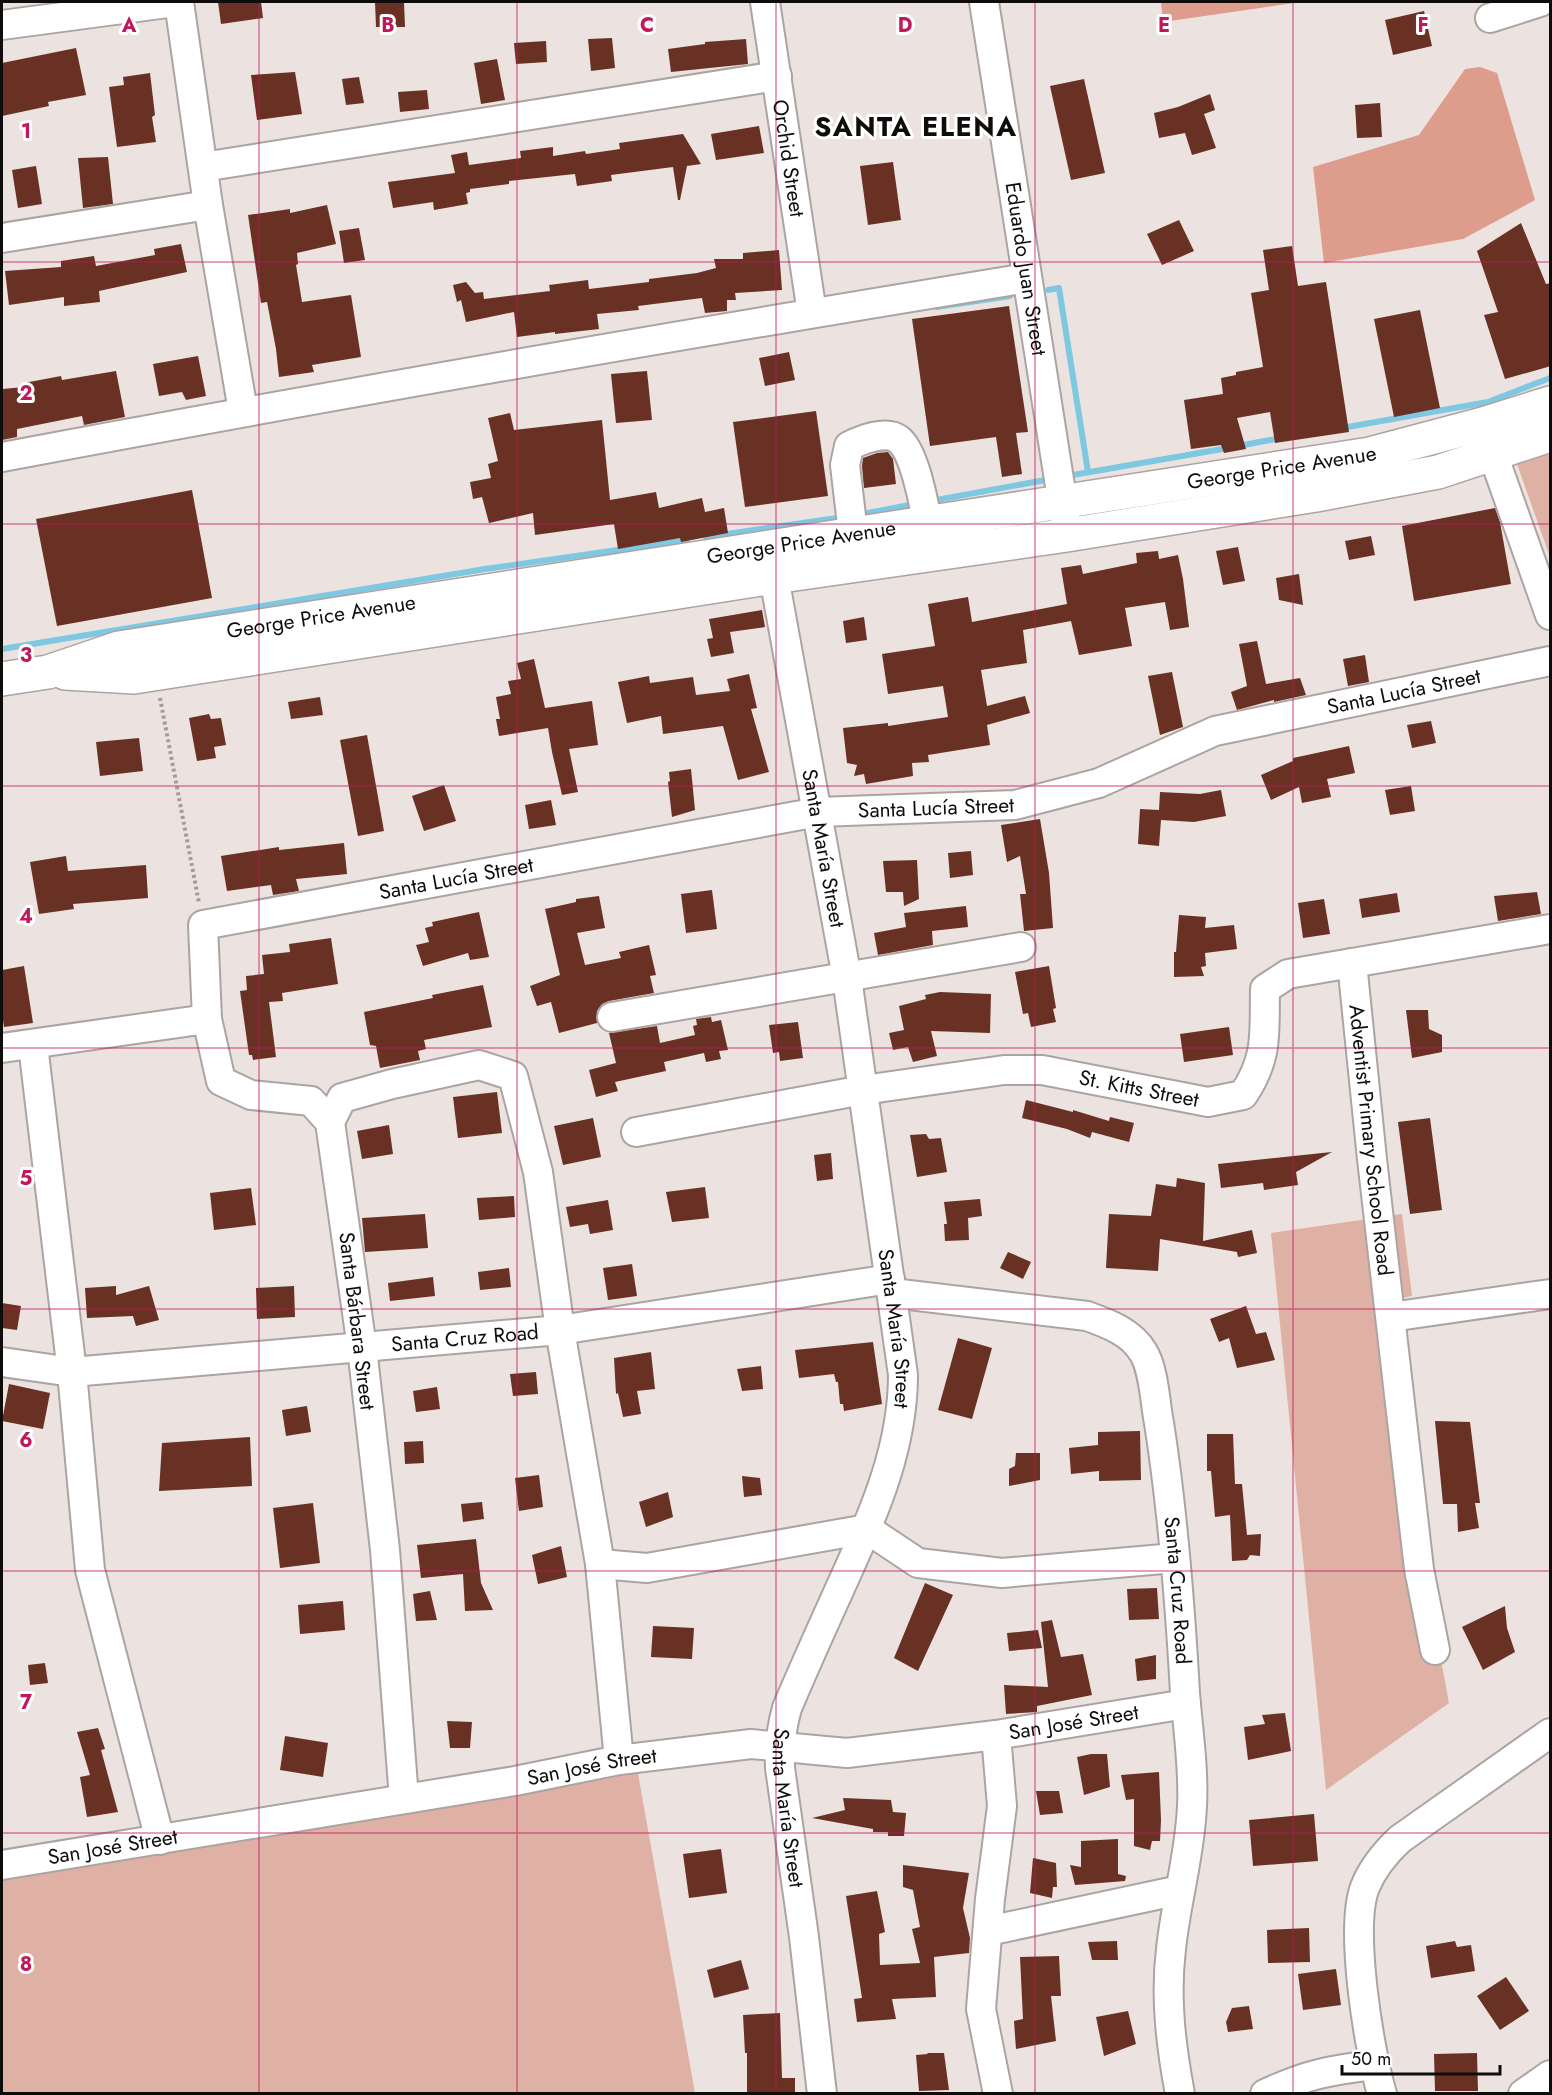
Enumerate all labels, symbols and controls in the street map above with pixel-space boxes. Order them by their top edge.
text: A [121,11,137,40]
text: B [381,11,395,40]
text: C [640,11,654,40]
text: D [898,11,912,40]
text: E [1158,11,1170,40]
text: F [1417,11,1429,40]
street label: Orchid Street [765,97,812,219]
district label: SANTA ELENA [814,107,1018,146]
text: 1 [21,117,31,146]
street label: Eduardo Juan Street [997,180,1054,358]
text: 2 [19,379,33,408]
street label: George Price Avenue [1185,438,1380,497]
street label: George Price Avenue [705,513,898,572]
street label: George Price Avenue [224,587,418,646]
text: 3 [20,641,32,670]
street label: Santa Lucía Street [1324,661,1483,722]
street label: Santa María Street [794,767,852,930]
street label: Santa Lucía Street [857,790,1015,826]
street label: Santa Lucía Street [377,850,536,907]
text: 4 [19,902,33,931]
street label: Adventist Primary School Road [1341,1003,1400,1277]
street label: St. Kitts Street [1076,1062,1201,1115]
text: 5 [20,1164,33,1193]
street label: Santa Bárbara Street [331,1230,383,1412]
street label: Santa María Street [870,1247,918,1410]
street label: Santa Cruz Road [390,1317,540,1359]
text: 6 [19,1426,33,1455]
street label: Santa Cruz Road [1156,1515,1198,1665]
text: 7 [20,1688,33,1717]
street label: San José Street [1006,1697,1141,1748]
street label: Santa María Street [765,1726,812,1889]
street label: San José Street [524,1741,658,1793]
street label: San José Street [45,1821,180,1872]
text: 8 [20,1950,32,1979]
scale bar [1342,2038,1500,2076]
text: 50 m [1351,2046,1391,2072]

